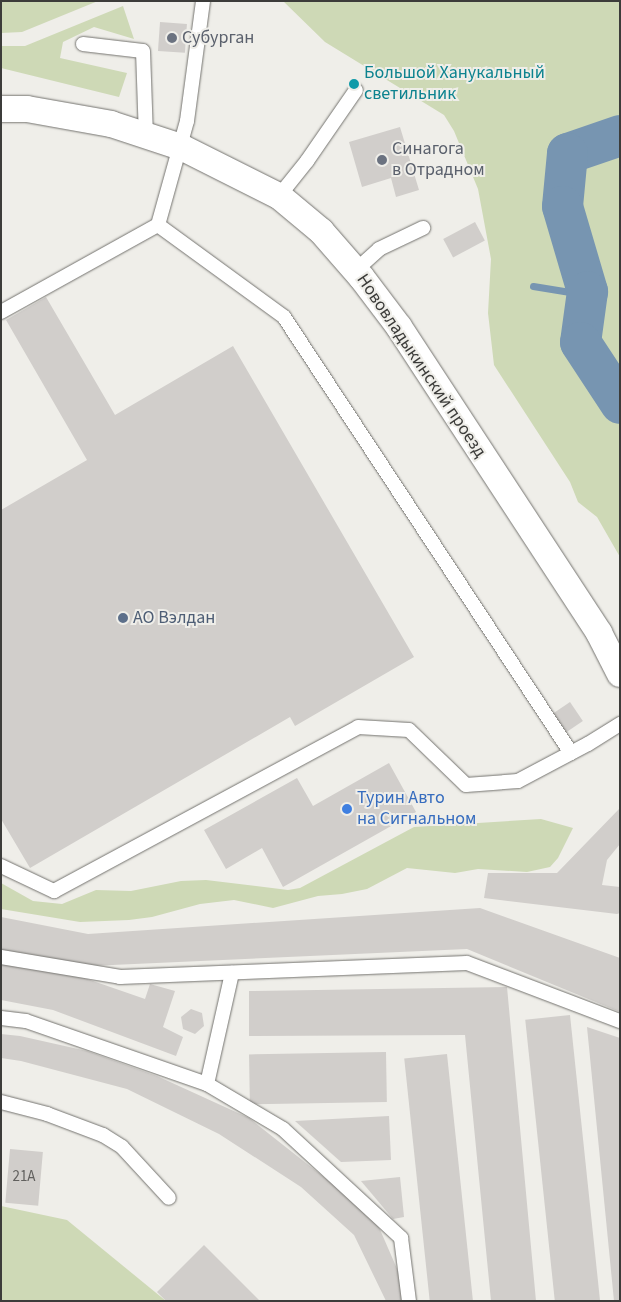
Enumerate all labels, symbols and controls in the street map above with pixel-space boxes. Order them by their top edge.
place label: Субурган [182,27,254,49]
marker: Субурган [166,32,178,44]
place label: Большой Ханукальный светильник [364,63,545,106]
marker: Большой Ханукальный светильник [348,78,360,90]
place label: Синагога в Отрадном [392,139,485,182]
marker: Синагога в Отрадном [376,154,388,166]
street label: Нововладыкинский проезд [351,270,491,462]
place label: АО Вэлдан [133,607,215,629]
marker: АО Вэлдан [117,612,129,624]
place label: Турин Авто на Сигнальном [357,788,476,831]
marker: Турин Авто на Сигнальном [341,803,353,815]
house number: 21А [12,1168,36,1186]

